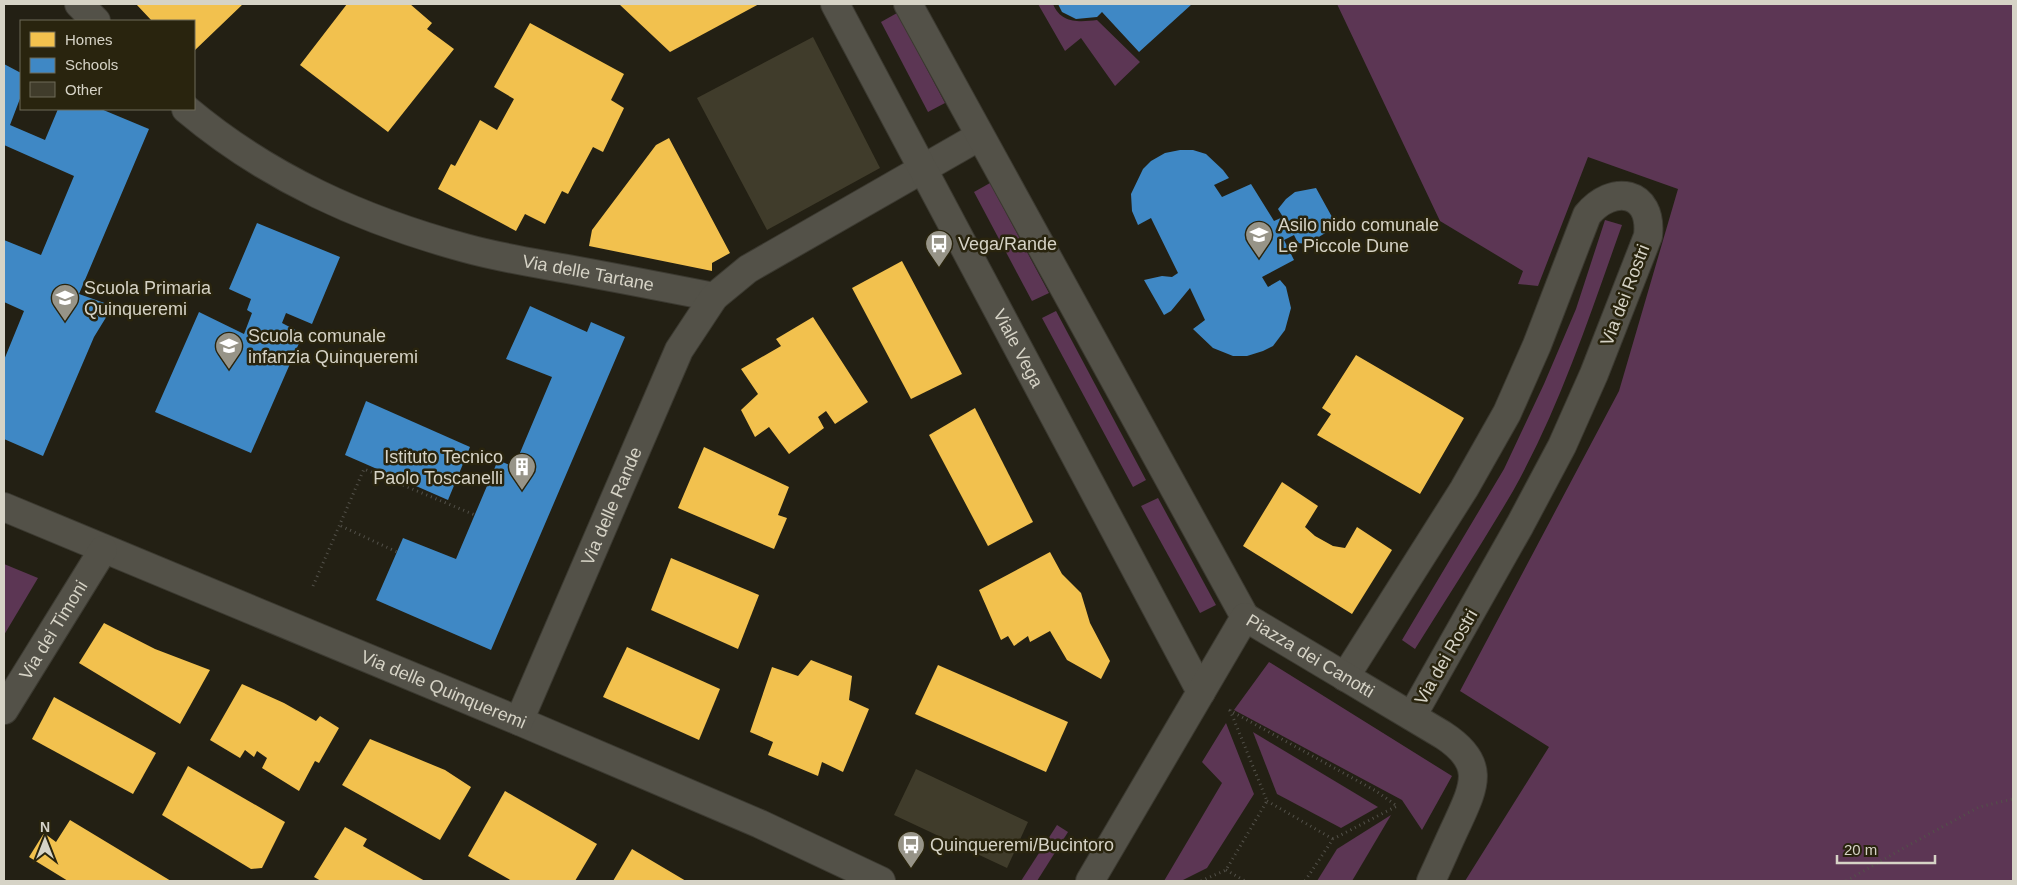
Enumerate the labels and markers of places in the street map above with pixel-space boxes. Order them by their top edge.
place label: Asilo nido comunale Le Piccole Dune [1278,215,1439,256]
school or university icon: Asilo nido comunale Le Piccole Dune [1244,220,1274,259]
bus stop icon: Vega/Rande [924,229,954,268]
place label: Vega/Rande [958,234,1057,254]
place label: Scuola Primaria Quinqueremi [84,278,212,319]
school or university icon: Scuola Primaria Quinqueremi [50,283,80,322]
place label: Scuola comunale infanzia Quinqueremi [248,326,418,367]
school or university icon: Scuola comunale infanzia Quinqueremi [214,331,244,370]
place label: Istituto Tecnico Paolo Toscanelli [373,447,503,488]
building icon: Istituto Tecnico Paolo Toscanelli [507,452,537,491]
bus stop icon: Quinqueremi/Bucintoro [896,830,926,869]
place label: Quinqueremi/Bucintoro [930,835,1114,855]

